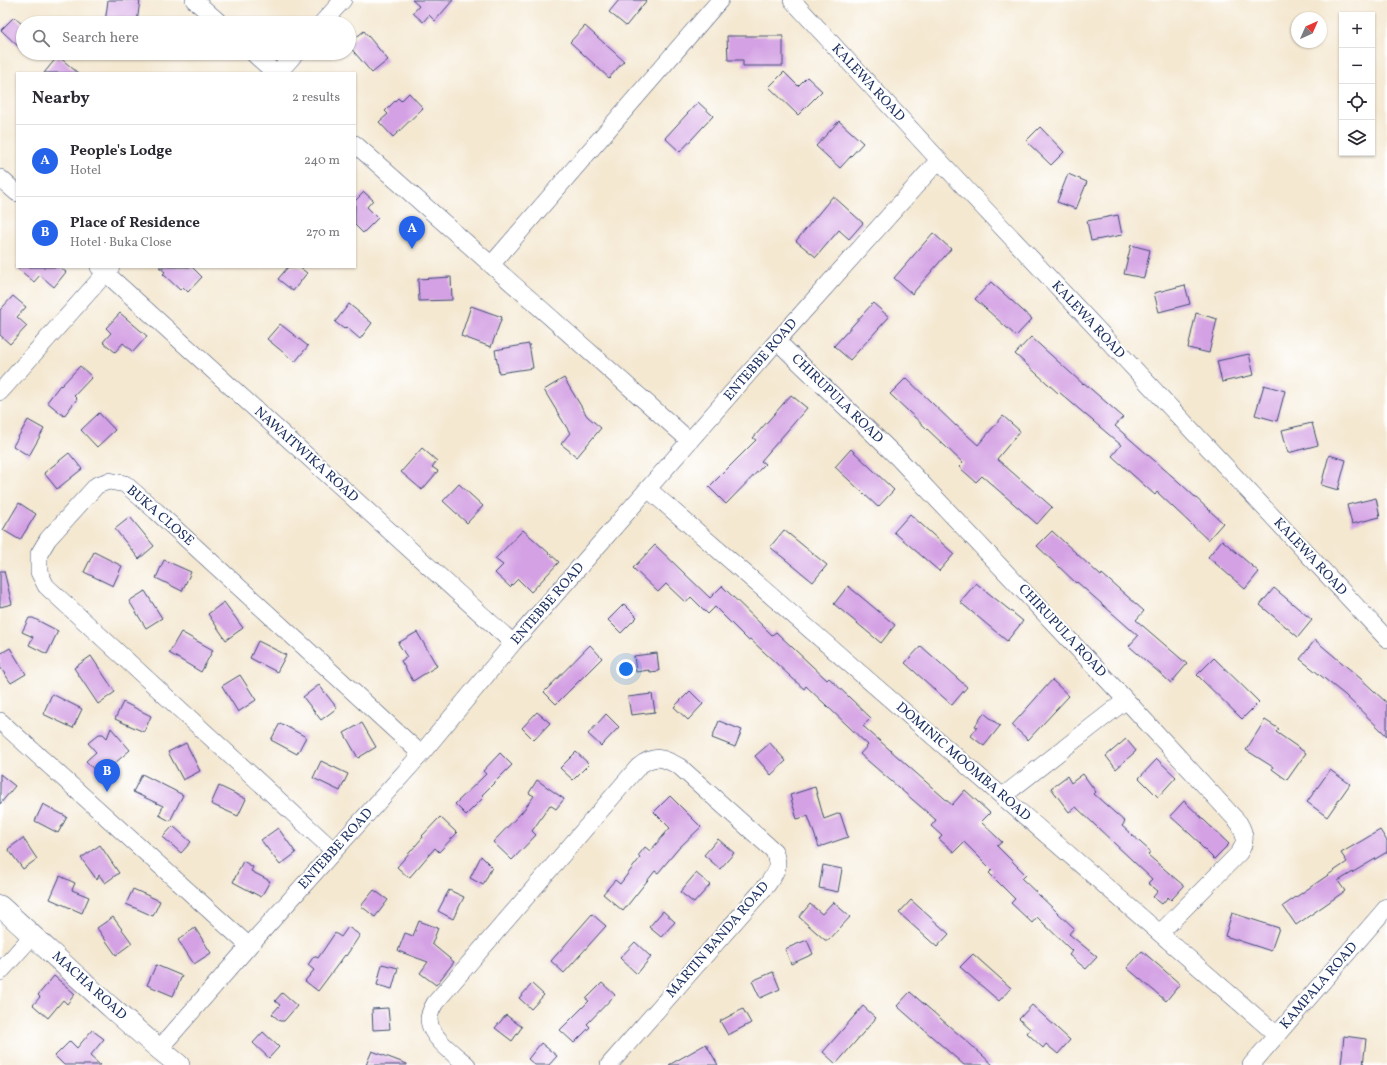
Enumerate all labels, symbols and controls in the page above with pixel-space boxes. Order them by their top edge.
north arrow [1291,12,1327,48]
map controls [1339,12,1375,156]
button: + [1339,12,1375,48]
search box [16,16,356,60]
icon: search [30,27,52,49]
text: Search here [62,28,139,49]
street label: KALEWA ROAD [827,40,909,126]
button: − [1339,48,1375,84]
button: locate [1339,84,1375,120]
text: Nearby [32,87,90,110]
text: 2 results [292,89,340,107]
button: layers [1339,120,1375,156]
text: People's Lodge [70,141,172,162]
text: A [40,152,50,170]
text: 240 m [304,152,340,170]
text: Hotel [70,162,101,180]
text: Place of Residence [70,213,200,234]
pin: A [399,216,425,249]
text: B [41,224,49,242]
text: 270 m [306,224,340,242]
text: Hotel · Buka Close [70,234,172,252]
street label: KALEWA ROAD [1047,277,1129,363]
street label: ENTEBBE ROAD [720,315,802,405]
street label: CHIRUPULA ROAD [787,350,887,448]
street label: NAWAITWIKA ROAD [250,403,362,507]
street label: BUKA CLOSE [122,481,198,551]
street label: KALEWA ROAD [1269,514,1351,600]
street label: ENTEBBE ROAD [507,559,589,649]
street label: CHIRUPULA ROAD [1014,580,1110,682]
your location [616,659,636,679]
street label: DOMINIC MOOMBA ROAD [892,698,1034,826]
pin: B [94,759,120,792]
street label: ENTEBBE ROAD [294,804,378,894]
street label: MARTIN BANDA ROAD [662,878,774,1002]
street label: KAMPALA ROAD [1276,938,1362,1034]
street label: MACHA ROAD [48,947,130,1025]

